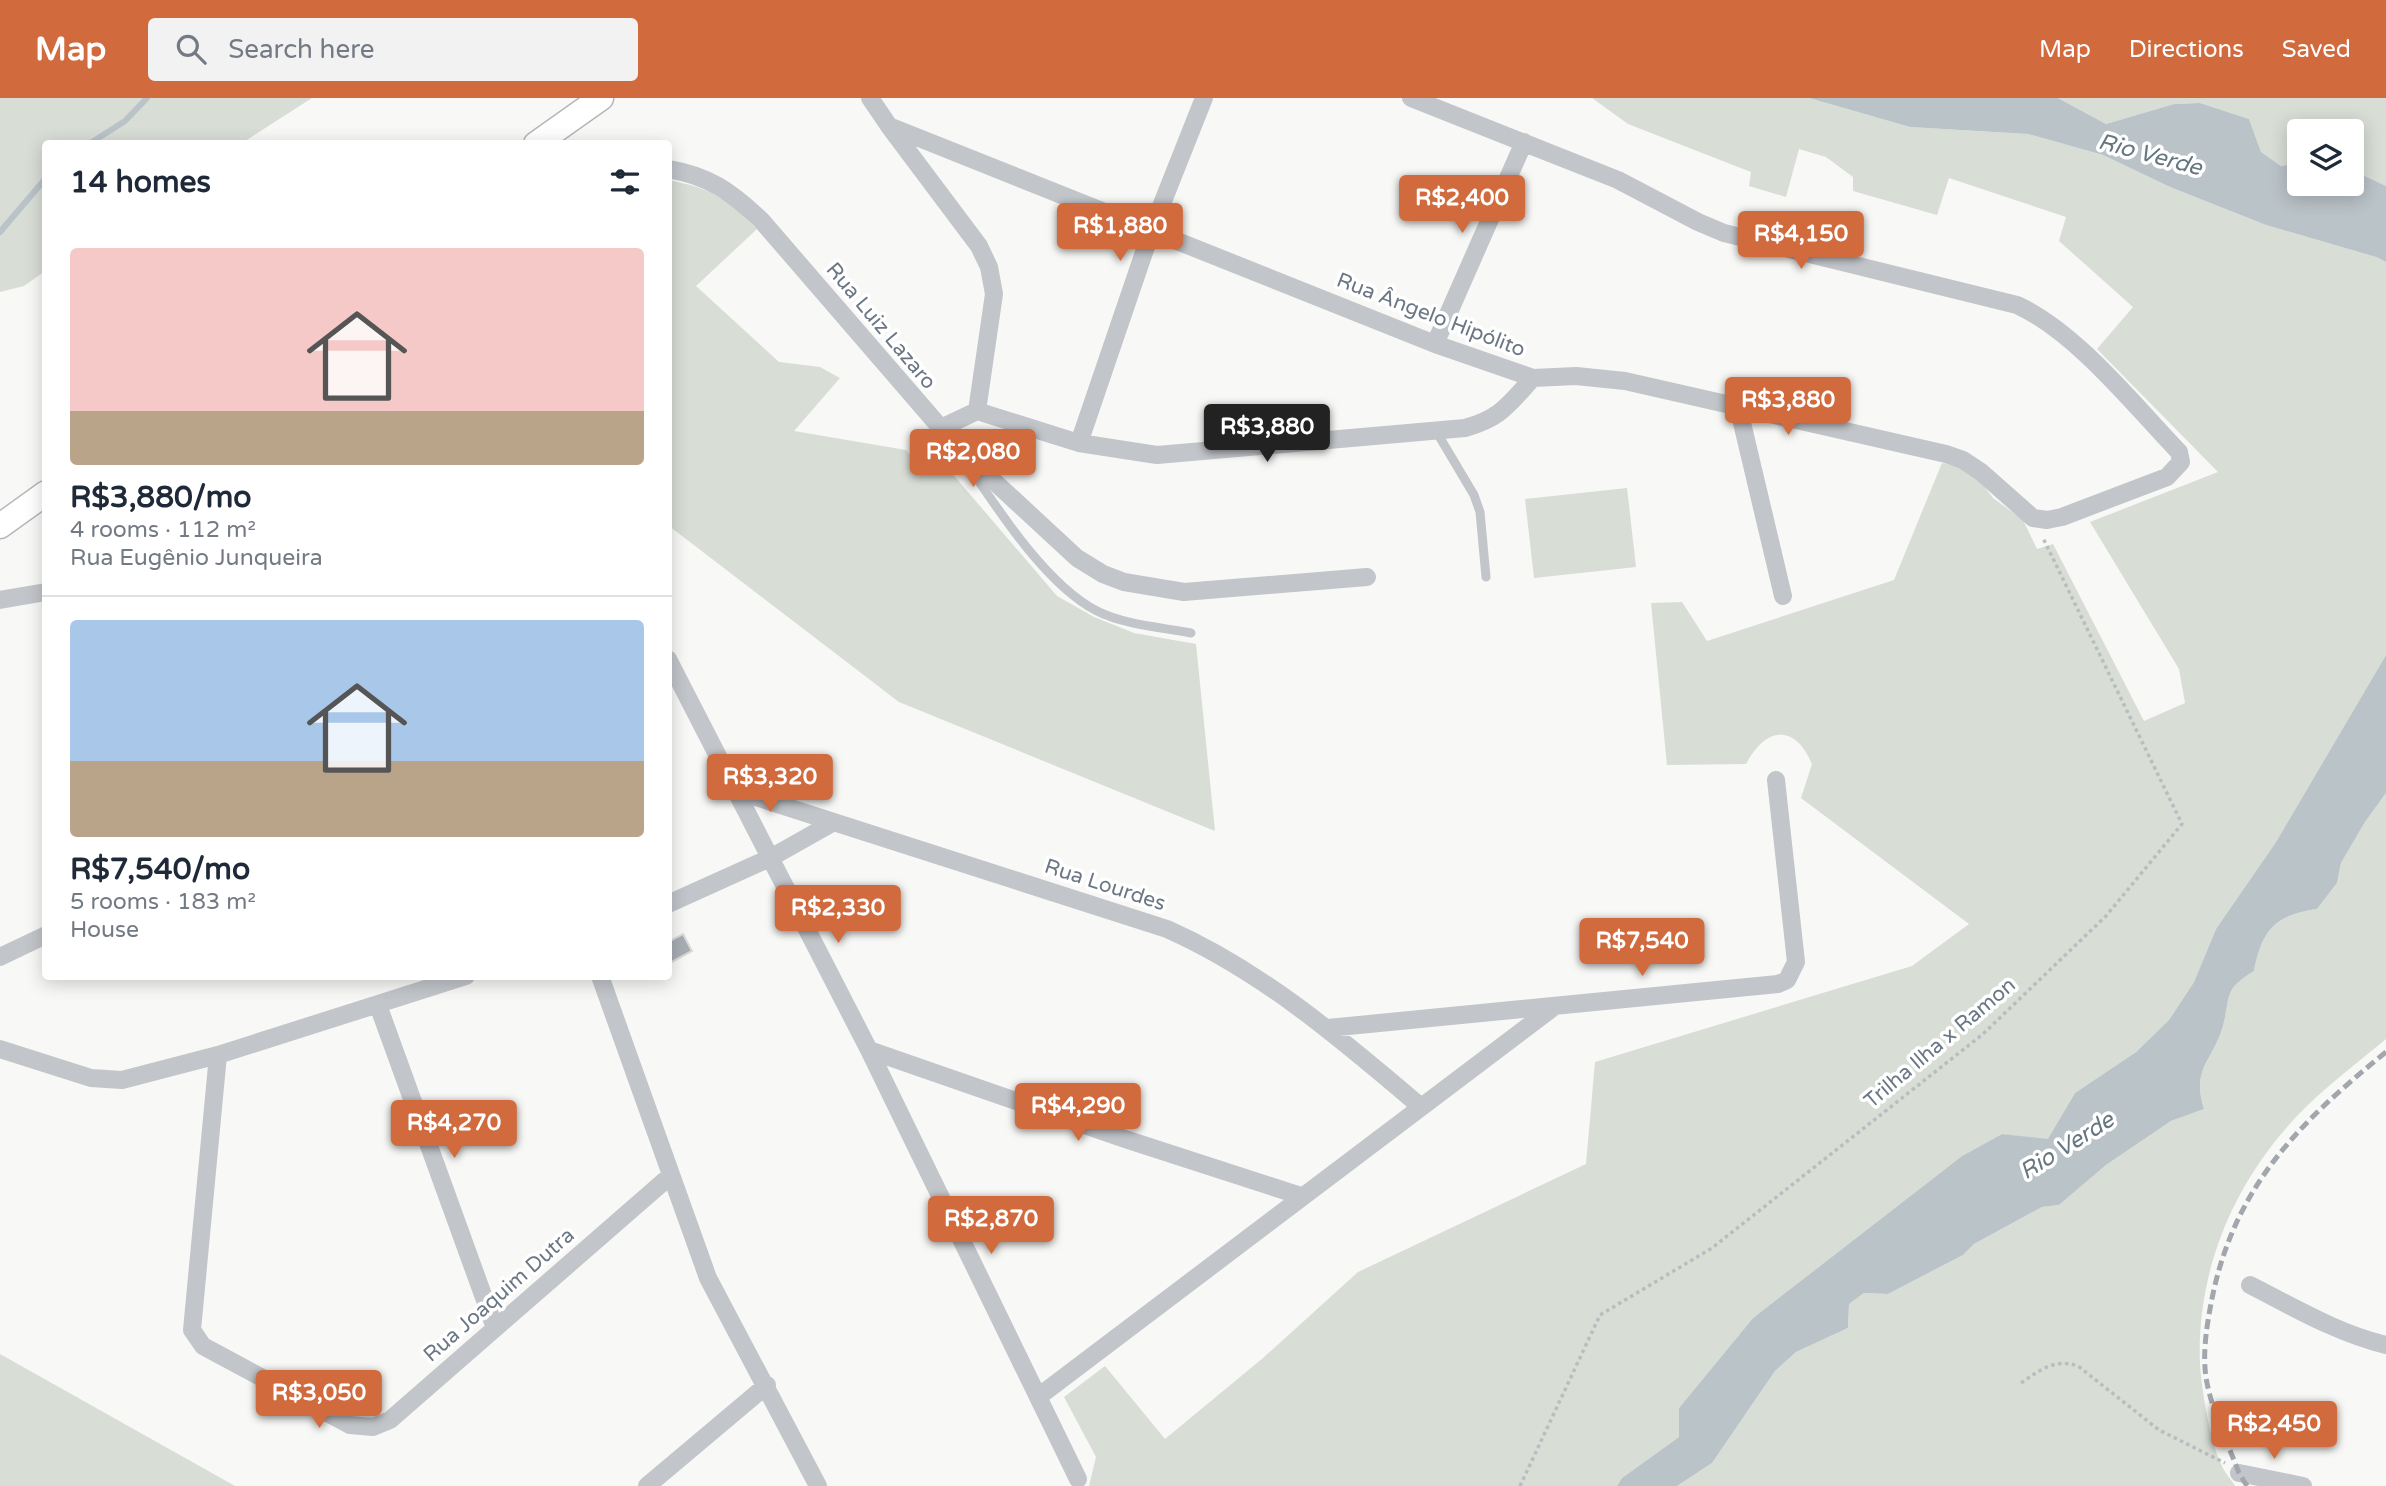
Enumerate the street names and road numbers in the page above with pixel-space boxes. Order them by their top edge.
street label: Rua Luiz Lazaro [821,258,941,394]
street label: Rua Ângelo Hipólito [1333,268,1529,362]
street label: Rua Lourdes [1041,854,1169,916]
street label: Trilha Ilha x Ramon [1859,973,2021,1113]
street label: Rua Joaquim Dutra [418,1223,580,1367]

